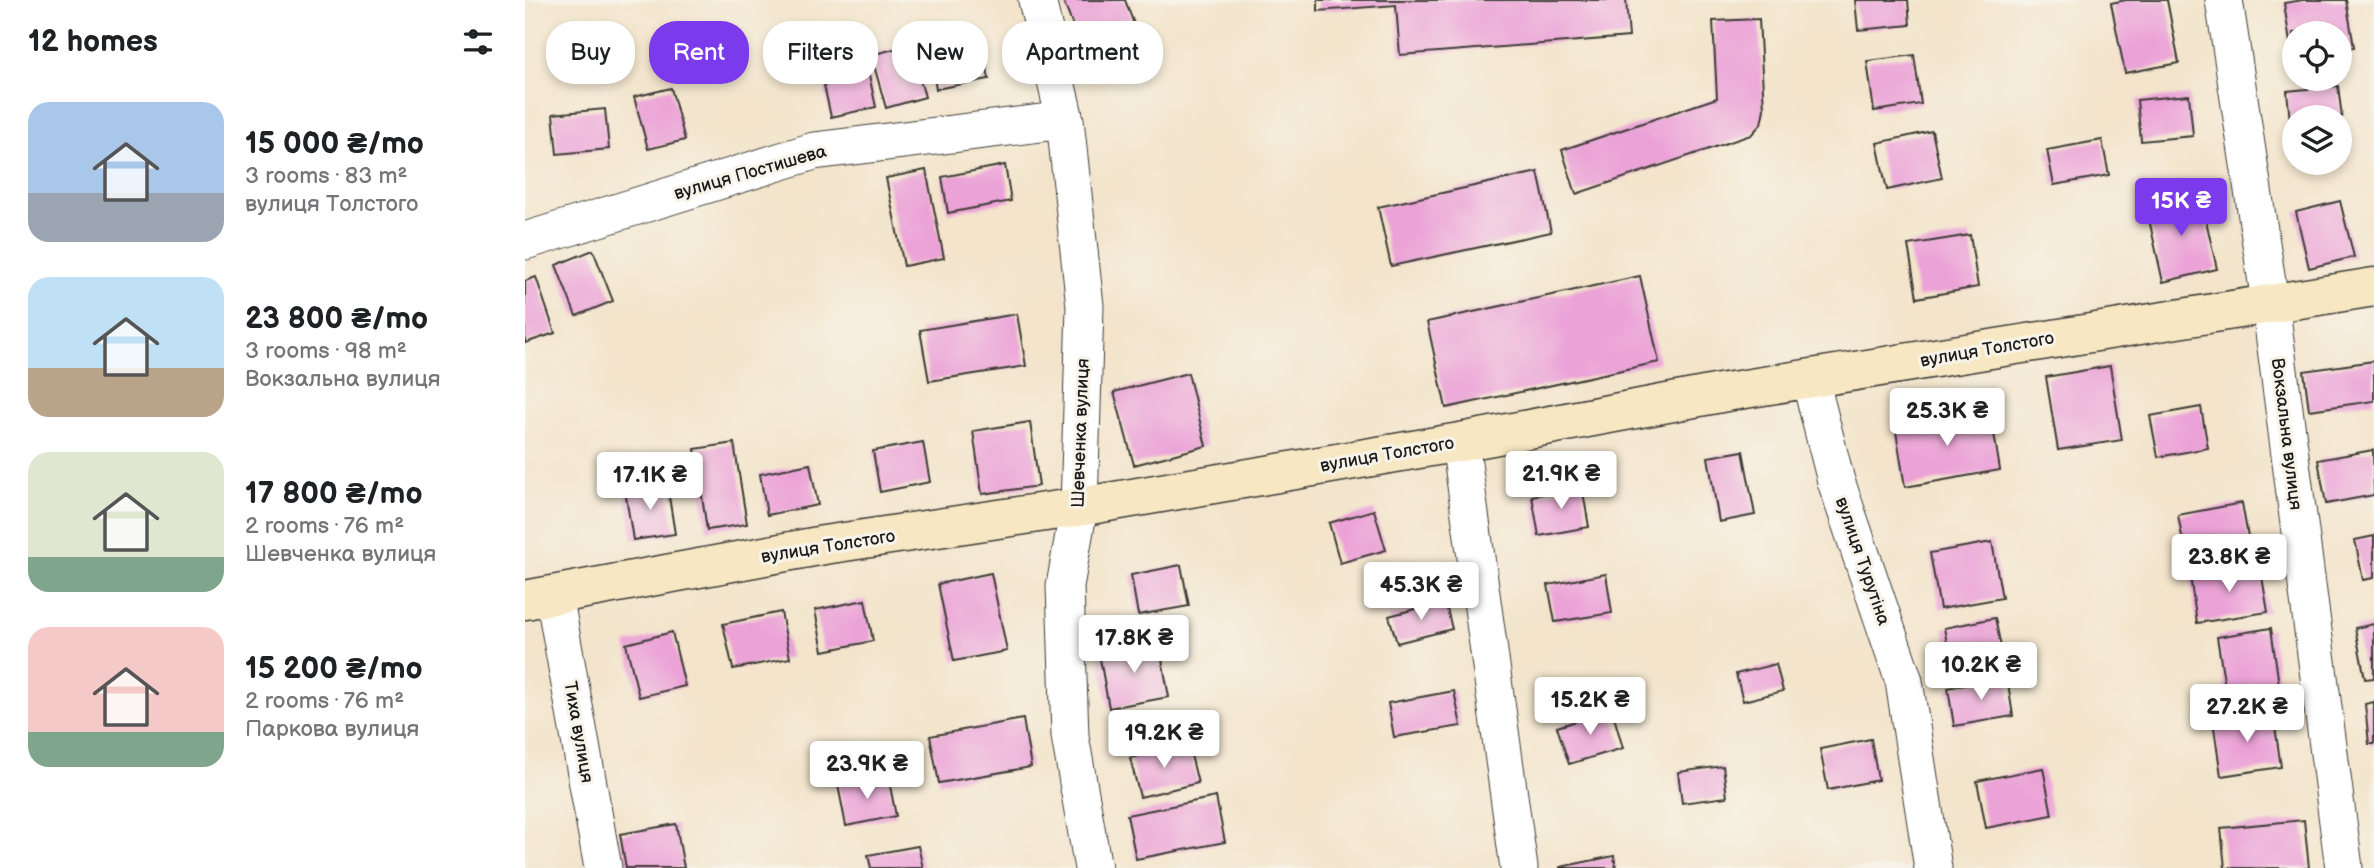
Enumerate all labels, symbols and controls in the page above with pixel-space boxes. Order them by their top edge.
chip: Buy [546,21,635,84]
chip: Rent [649,21,749,84]
chip: Filters [763,21,878,84]
chip: New [892,21,988,84]
chip: Apartment [1002,21,1163,84]
map controls [2282,21,2352,175]
button: locate [2282,21,2352,91]
icon: filters [459,23,497,61]
text: 12 homes [28,24,158,60]
button: layers [2282,105,2352,175]
text: 15 000 ₴/mo [245,126,424,162]
icon: home [84,130,168,214]
street label: вулиця Постишева [672,141,829,204]
text: 3 rooms · 83 m² [245,162,407,190]
pin: 15K ₴ [2132,178,2230,238]
text: 15K ₴ [2151,187,2211,215]
text: вулиця Толстого [245,190,418,218]
text: 23 800 ₴/mo [245,301,428,337]
icon: home [84,305,168,389]
street label: вулиця Толстого [1919,327,2056,372]
text: 3 rooms · 98 m² [245,337,407,365]
street label: Вокзальна вулиця [2267,357,2306,511]
street label: Шевченка вулиця [1067,358,1094,508]
text: Вокзальна вулиця [245,365,441,393]
pin: 25.3K ₴ [1882,388,2012,448]
text: 25.3K ₴ [1906,397,1988,425]
street label: вулиця Толстого [1319,432,1456,477]
pin: 17.1K ₴ [585,452,715,512]
pin: 21.9K ₴ [1496,452,1626,511]
text: 21.9K ₴ [1522,460,1600,488]
text: 17.1K ₴ [613,461,687,489]
text: 17 800 ₴/mo [245,476,423,512]
icon: home [84,480,168,564]
street label: вулиця Турутіна [1831,494,1894,628]
text: 2 rooms · 76 m² [245,512,404,540]
street label: вулиця Толстого [759,526,897,567]
pin: 23.8K ₴ [2164,534,2294,594]
text: Шевченка вулиця [245,540,436,568]
text: 23.8K ₴ [2188,543,2270,571]
pin: 45.3K ₴ [1356,562,1486,622]
text: 45.3K ₴ [1380,571,1462,599]
pin: 17.8K ₴ [1069,616,1199,675]
text: 17.8K ₴ [1095,624,1173,652]
pin: 10.2K ₴ [1916,642,2046,702]
text: 15 200 ₴/mo [245,651,423,687]
text: 10.2K ₴ [1941,651,2021,679]
icon: home [84,655,168,739]
pin: 15.2K ₴ [1525,678,1655,737]
street label: Тиха вулиця [559,680,598,784]
pin: 27.2K ₴ [2182,684,2312,744]
text: 15.2K ₴ [1551,686,1629,714]
text: 2 rooms · 76 m² [245,687,404,715]
text: 27.2K ₴ [2206,693,2288,721]
pin: 19.2K ₴ [1099,710,1229,770]
text: Паркова вулиця [245,715,419,743]
text: 19.2K ₴ [1124,719,1204,747]
pin: 23.9K ₴ [802,742,932,801]
text: 23.9K ₴ [826,750,908,778]

